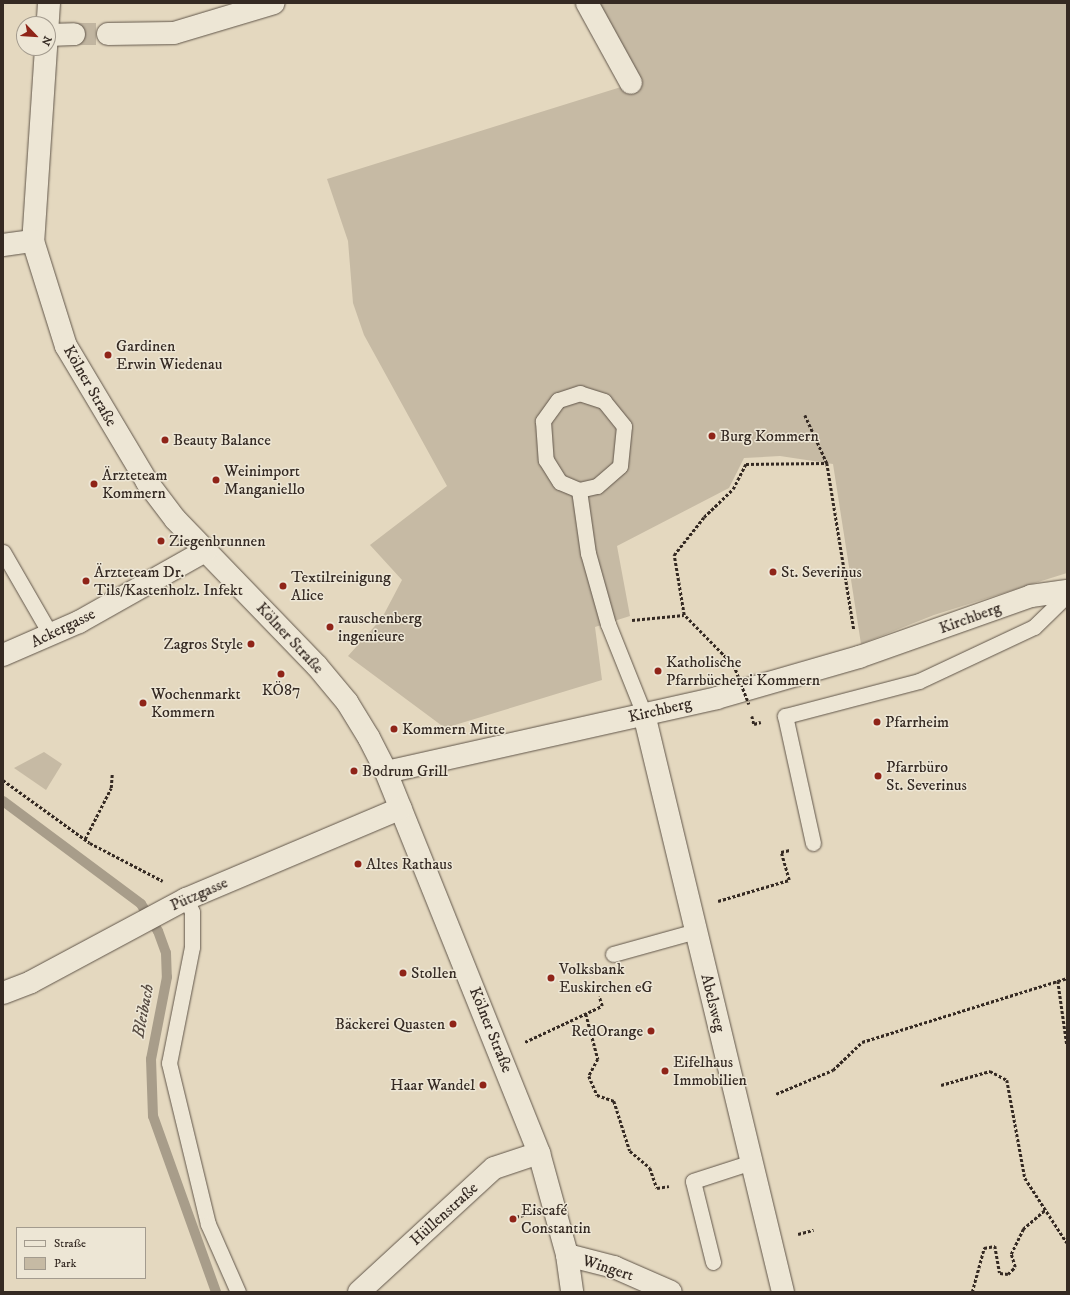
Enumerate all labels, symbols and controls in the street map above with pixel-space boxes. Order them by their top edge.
north arrow [16,16,56,56]
text: N [38,34,54,48]
place label: Gardinen Erwin Wiedenau [116,336,222,374]
street label: Kölner Straße [59,342,121,430]
marker: Gardinen Erwin Wiedenau [103,350,113,360]
place label: Burg Kommern [720,426,819,446]
place label: Beauty Balance [173,430,271,450]
marker: Burg Kommern [707,431,717,441]
marker: Beauty Balance [160,435,170,445]
place label: Weinimport Manganiello [224,461,305,499]
place label: Ärzteteam Kommern [102,465,167,503]
marker: Weinimport Manganiello [211,475,221,485]
marker: Ärzteteam Kommern [89,479,99,489]
place label: Ziegenbrunnen [169,531,266,551]
marker: Ziegenbrunnen [156,536,166,546]
place label: Ärzteteam Dr. Tils/Kastenholz. Infekt [94,562,243,600]
place label: St. Severinus [781,562,862,582]
place label: Textilreinigung Alice [291,567,391,605]
marker: St. Severinus [768,567,778,577]
marker: Ärzteteam Dr. Tils/Kastenholz. Infekt [81,576,91,586]
marker: Textilreinigung Alice [278,581,288,591]
street label: Kölner Straße [252,598,328,678]
street label: Kirchberg [936,598,1004,638]
street label: Ackergasse [28,604,98,652]
place label: rauschenberg ingenieure [338,608,422,646]
marker: rauschenberg ingenieure [325,622,335,632]
place label: Zagros Style [163,634,243,654]
marker: Zagros Style [246,639,256,649]
place label: Katholische Pfarrbücherei Kommern [666,652,820,690]
marker: Katholische Pfarrbücherei Kommern [653,666,663,676]
marker: KÖ87 [276,669,286,679]
place label: KÖ87 [262,680,300,700]
place label: Wochenmarkt Kommern [151,684,241,722]
street label: Kirchberg [626,693,694,727]
marker: Wochenmarkt Kommern [138,698,148,708]
place label: Pfarrheim [885,712,949,732]
marker: Pfarrheim [872,717,882,727]
place label: Kommern Mitte [402,719,505,739]
marker: Kommern Mitte [389,724,399,734]
place label: Pfarrbüro St. Severinus [886,757,967,795]
place label: Bodrum Grill [362,761,448,781]
marker: Bodrum Grill [349,766,359,776]
marker: Pfarrbüro St. Severinus [873,771,883,781]
place label: Altes Rathaus [366,854,452,874]
marker: Altes Rathaus [353,859,363,869]
street label: Pützgasse [167,873,231,915]
place label: Volksbank Euskirchen eG [559,959,653,997]
place label: Stollen [411,963,457,983]
marker: Stollen [398,968,408,978]
street label: Abelsweg [697,972,729,1034]
marker: Volksbank Euskirchen eG [546,973,556,983]
water label: Bleibach [129,983,159,1039]
street label: Kölner Straße [465,984,517,1076]
place label: Bäckerei Quasten [335,1014,445,1034]
marker: Bäckerei Quasten [448,1019,458,1029]
place label: RedOrange [571,1021,643,1041]
marker: RedOrange [646,1026,656,1036]
place label: Eifelhaus Immobilien [673,1052,747,1090]
marker: Eifelhaus Immobilien [660,1066,670,1076]
place label: Haar Wandel [390,1075,475,1095]
marker: Haar Wandel [478,1080,488,1090]
street label: Hüllenstraße [406,1178,482,1250]
place label: Eiscafé Constantin [521,1200,591,1238]
marker: Eiscafé Constantin [508,1214,518,1224]
legend [16,1227,146,1279]
text: Straße [54,1236,86,1251]
street label: Wingert [580,1251,636,1285]
text: Park [54,1256,76,1271]

